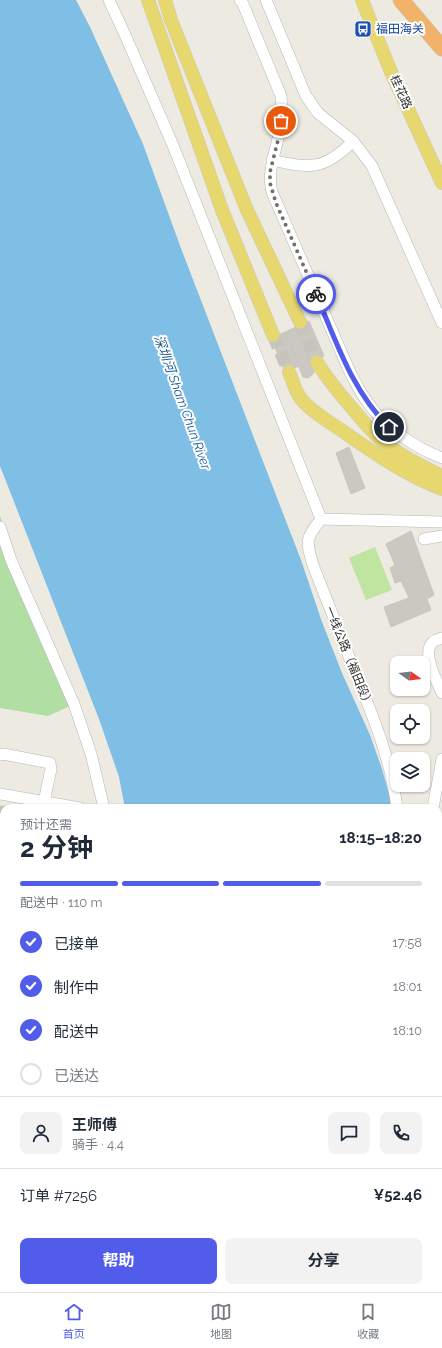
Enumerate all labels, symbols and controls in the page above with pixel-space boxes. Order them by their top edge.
bus stop icon: 福田海关 [353,19,373,39]
place label: 福田海关 [376,22,424,36]
street label: 桂花路 [387,73,415,111]
pin [264,104,298,138]
icon: bag [270,110,292,132]
courier [296,274,336,314]
icon: bike [305,283,327,305]
water label: 深圳河 Sham Chun River [151,333,214,472]
pin [372,410,406,444]
icon: home [378,416,400,438]
street label: 一线公路（福田段） [322,604,376,710]
north arrow [390,656,430,696]
map controls [390,656,430,792]
button: locate [390,704,430,744]
button: layers [390,752,430,792]
text: 预计还需 [20,817,72,832]
text: 18:15–18:20 [339,829,422,847]
text: 2 分钟 [20,833,93,863]
text: 配送中 · 110 m [20,895,102,910]
icon: check [20,931,42,953]
text: 已接单 [54,935,99,953]
text: 17:58 [392,935,422,950]
icon: check [20,975,42,997]
text: 制作中 [54,979,99,997]
text: 18:01 [393,979,422,994]
icon: check [20,1019,42,1041]
text: 配送中 [54,1023,99,1041]
text: 18:10 [393,1023,422,1038]
text: 已送达 [54,1067,99,1085]
button: person [20,1112,62,1154]
button: chat [328,1112,370,1154]
button: phone [380,1112,422,1154]
text: 王师傅 [72,1116,117,1134]
text: 骑手 · 4.4 [72,1137,124,1152]
text: ¥52.46 [374,1186,422,1204]
text: 订单 #7256 [20,1187,97,1205]
button: 帮助 [20,1238,217,1284]
button: 分享 [225,1238,422,1284]
tab: 首页 [63,1301,85,1341]
tab: 地图 [210,1301,232,1341]
tab: 收藏 [357,1301,379,1341]

